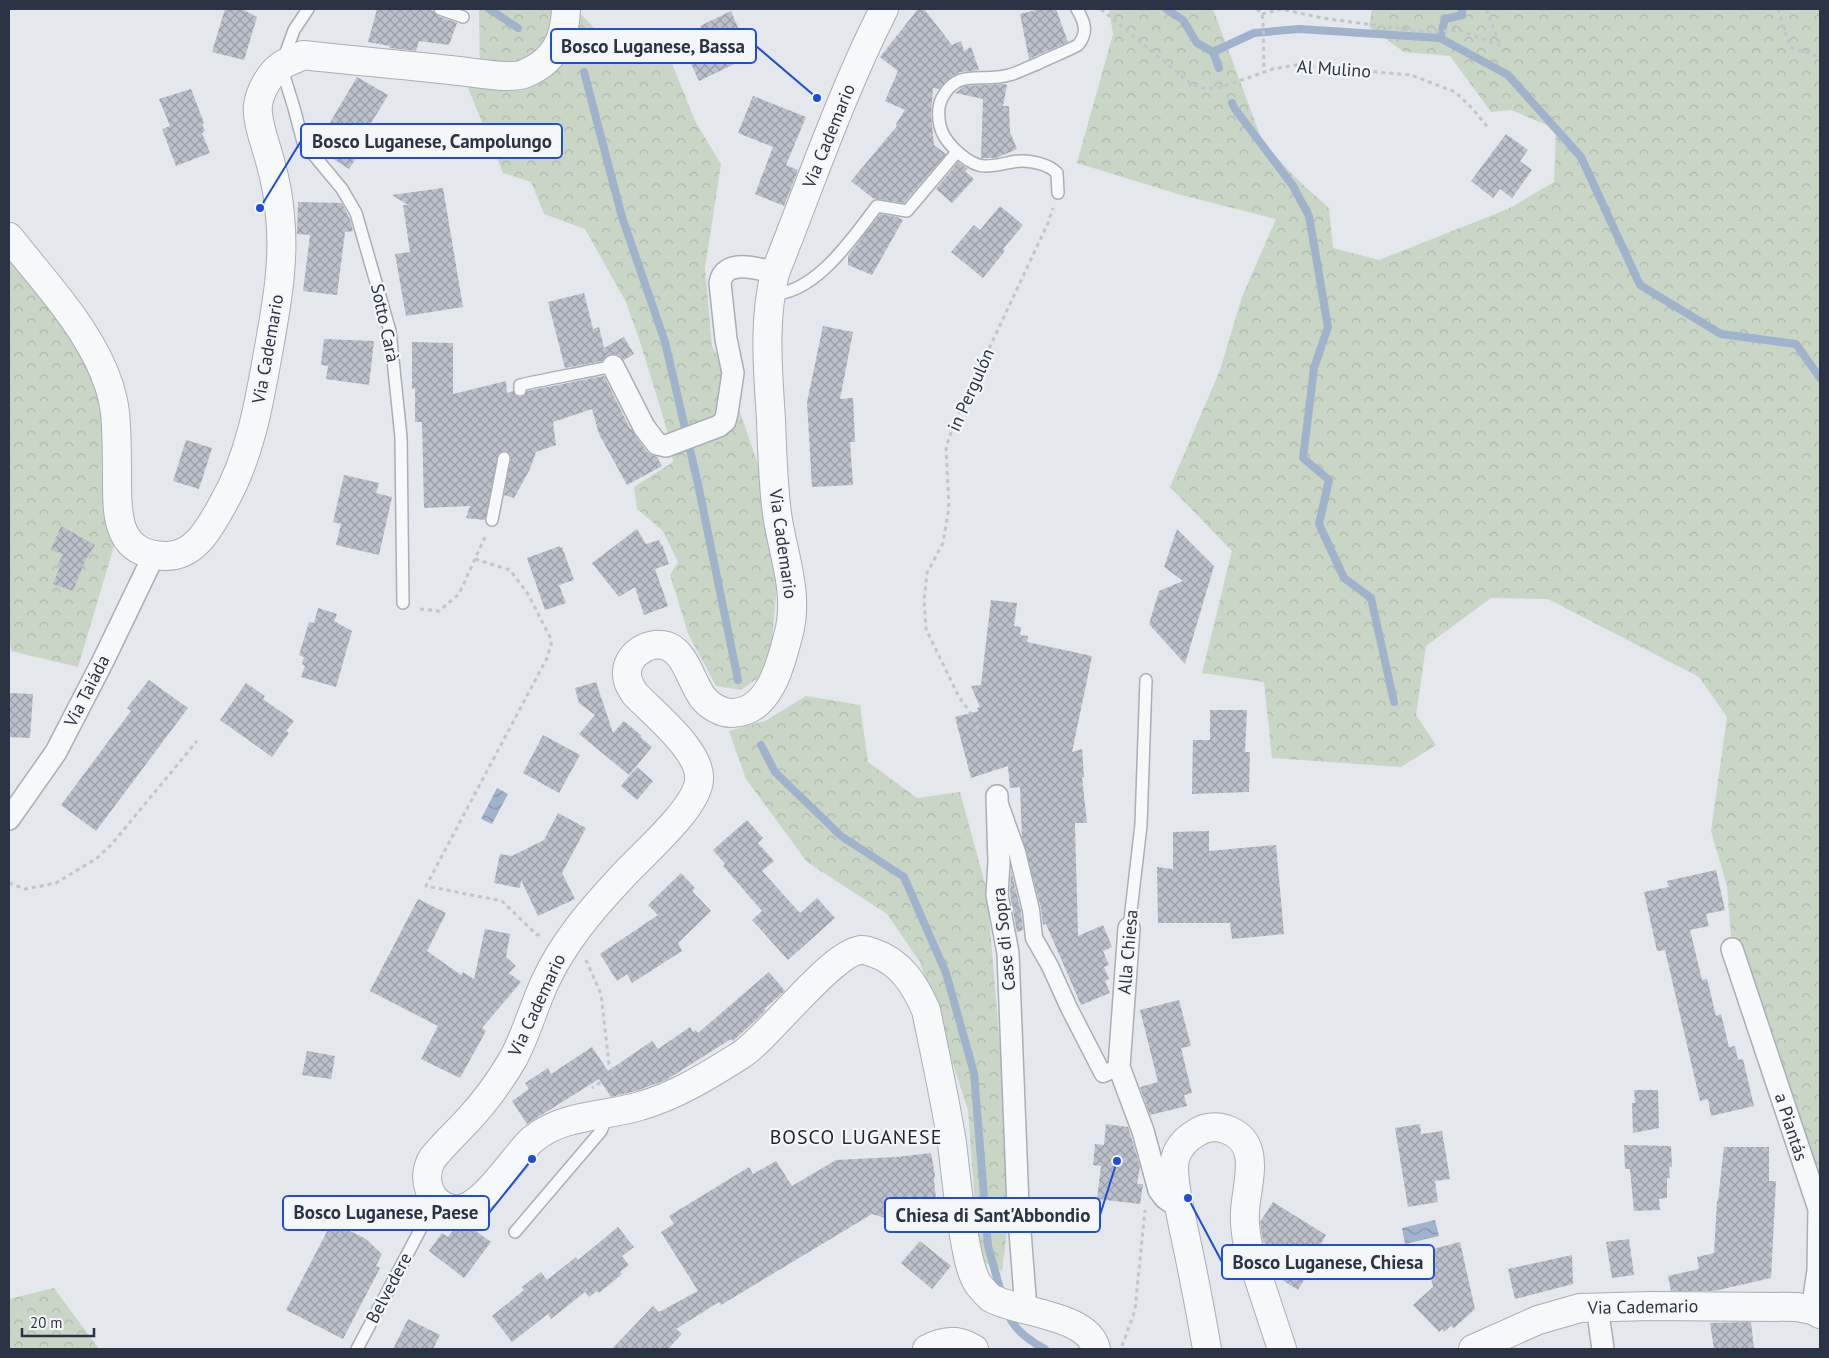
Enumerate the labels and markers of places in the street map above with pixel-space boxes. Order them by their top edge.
callout: Bosco Luganese, Bassa [551,29,756,63]
callout: Bosco Luganese, Campolungo [301,124,562,158]
callout: Bosco Luganese, Paese [283,1196,489,1230]
callout: Chiesa di Sant'Abbondio [885,1198,1100,1232]
callout: Bosco Luganese, Chiesa [1222,1245,1434,1279]

